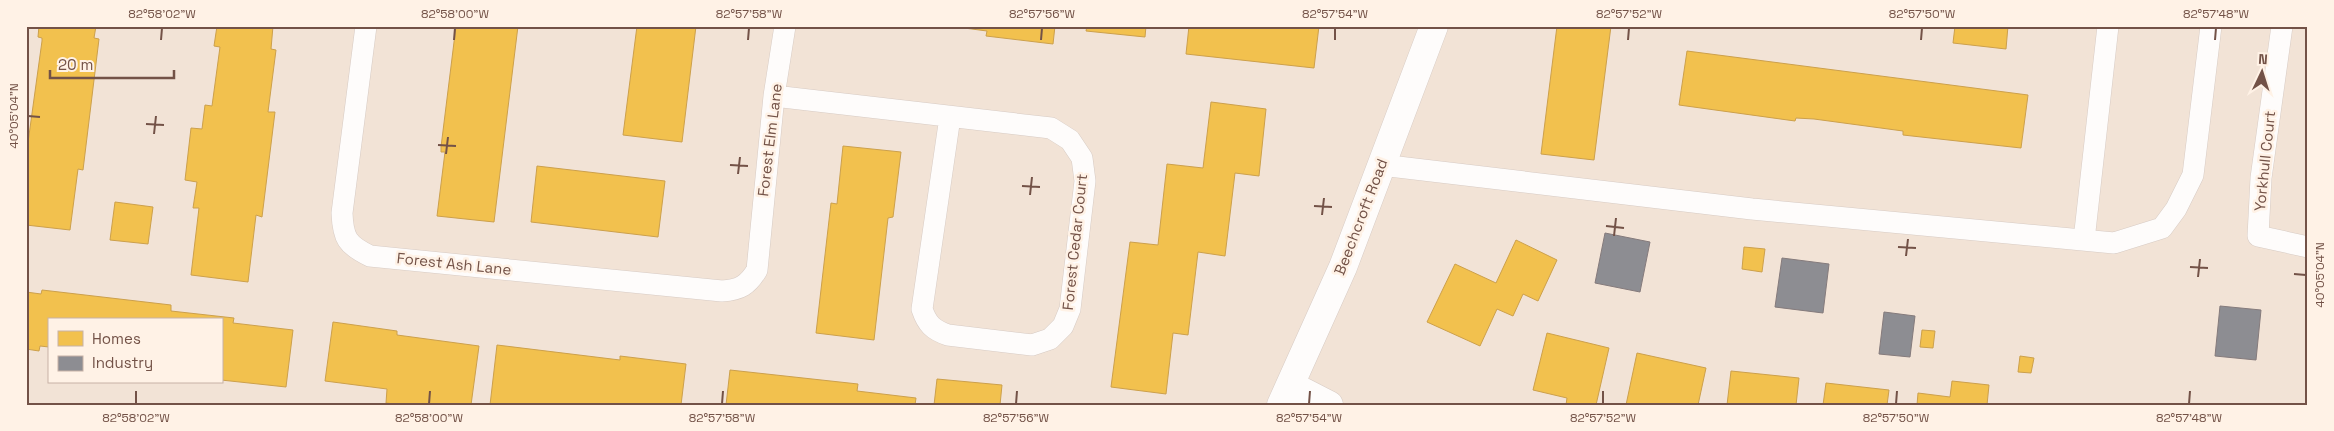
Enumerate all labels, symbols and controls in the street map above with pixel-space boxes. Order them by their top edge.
text: 82°58'02"W [128,6,196,22]
text: 82°58'00"W [421,6,489,22]
text: 82°57'58"W [716,6,783,22]
text: 82°57'56"W [1009,6,1076,22]
text: 82°57'54"W [1302,6,1368,22]
text: 82°57'52"W [1596,6,1663,22]
text: 82°57'50"W [1889,6,1956,22]
text: 82°57'48"W [2183,6,2250,22]
scale bar [50,48,174,80]
north arrow [2236,48,2286,98]
text: N [2258,50,2268,68]
text: 20 m [58,55,93,74]
street label: Forest Elm Lane [753,82,786,198]
text: 40°05'04"N [6,83,22,149]
street label: Yorkhull Court [2250,110,2279,212]
street label: Beechcroft Road [1330,156,1391,278]
street label: Forest Cedar Court [1058,173,1091,311]
text: 40°05'04"N [2312,242,2328,308]
street label: Forest Ash Lane [396,248,512,279]
legend [48,318,222,384]
text: Homes [92,329,141,348]
text: Industry [92,353,153,372]
text: 82°58'02"W [102,410,170,426]
text: 82°58'00"W [395,410,463,426]
text: 82°57'58"W [689,410,756,426]
text: 82°57'56"W [983,410,1050,426]
text: 82°57'54"W [1276,410,1342,426]
text: 82°57'52"W [1570,410,1637,426]
text: 82°57'50"W [1863,410,1930,426]
text: 82°57'48"W [2156,410,2223,426]

